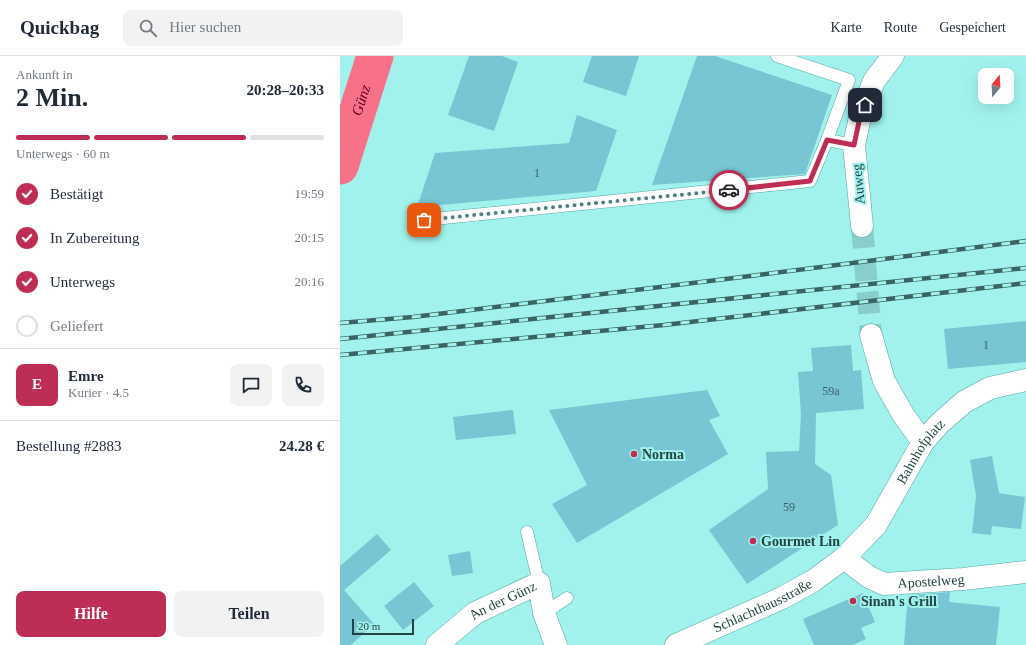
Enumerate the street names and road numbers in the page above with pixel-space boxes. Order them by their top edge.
street label: Auweg [849,163,868,205]
street label: Bahnhofplatz [894,416,948,487]
street label: Apostelweg [897,572,965,591]
street label: Schlachthausstraße [711,576,815,636]
street label: An der Günz [466,578,539,623]

